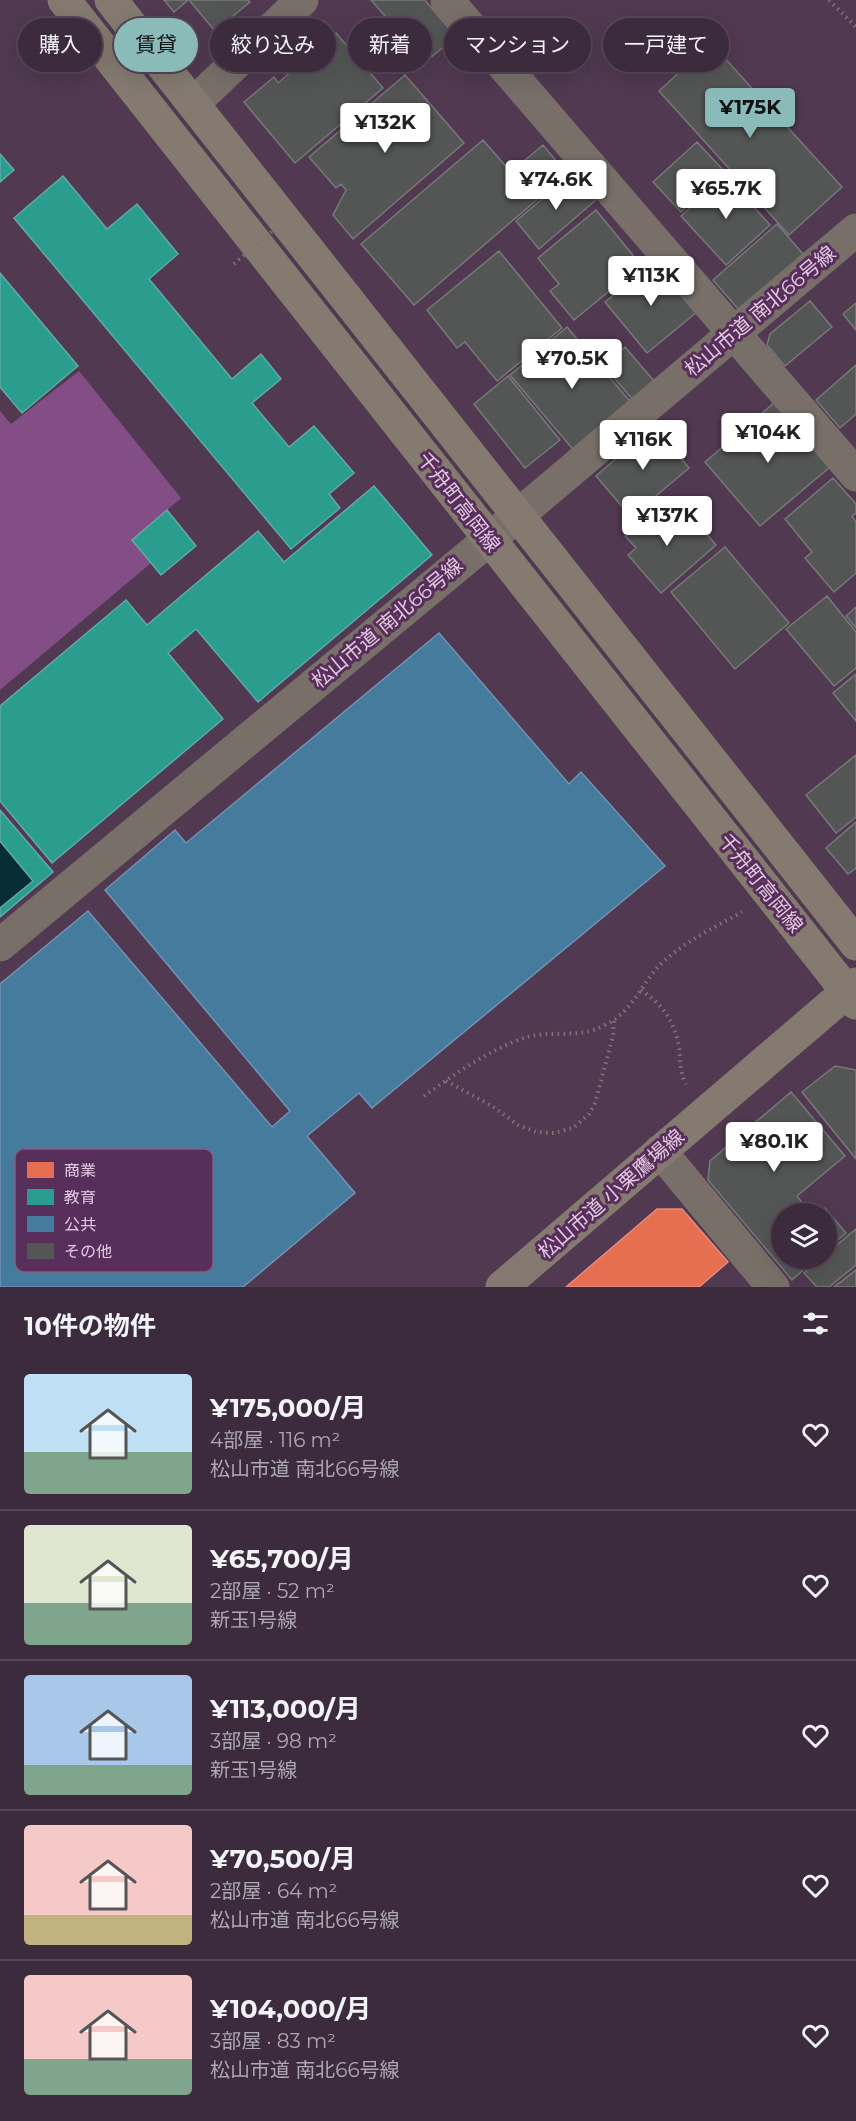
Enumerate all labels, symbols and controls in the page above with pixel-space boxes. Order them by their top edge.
chip: 購入 [18,18,102,72]
chip: 賃貸 [114,18,198,72]
chip: 絞り込み [210,18,336,72]
chip: 新着 [348,18,432,72]
chip: マンション [444,18,591,72]
chip: 一戸建て [603,18,729,72]
pin: ¥175K [708,88,792,139]
text: ¥175K [719,95,781,119]
pin: ¥132K [343,103,427,154]
text: ¥132K [354,110,416,134]
pin: ¥74.6K [507,160,605,211]
text: ¥74.6K [520,167,593,191]
pin: ¥65.7K [677,169,775,220]
text: ¥65.7K [690,176,762,200]
street label: 松山市道 南北66号線 [680,241,840,381]
pin: ¥113K [609,256,693,307]
text: ¥113K [622,263,680,287]
pin: ¥70.5K [523,339,621,390]
text: ¥70.5K [536,346,608,370]
pin: ¥104K [726,413,810,464]
pin: ¥116K [601,420,685,471]
text: ¥104K [735,420,801,444]
text: ¥116K [614,427,672,451]
street label: 千舟町高岡線 [413,447,505,557]
pin: ¥137K [625,496,709,547]
text: ¥137K [636,503,698,527]
street label: 松山市道 南北66号線 [307,553,467,693]
street label: 千舟町高岡線 [714,829,808,937]
pin: ¥80.1K [725,1122,823,1173]
street label: 松山市道 小栗鷹場線 [533,1124,689,1264]
text: ¥80.1K [740,1129,808,1153]
legend [15,1149,213,1272]
text: 商業 [64,1161,96,1180]
text: 教育 [64,1188,96,1207]
map controls [771,1203,837,1269]
button: layers [771,1203,837,1269]
text: 公共 [64,1215,96,1234]
text: その他 [64,1242,112,1261]
icon: filters [799,1307,832,1340]
text: 10件の物件 [24,1310,156,1342]
text: ¥175,000/月 [210,1392,366,1424]
icon: home [72,1398,144,1470]
icon: heart [799,1418,832,1451]
text: 4部屋 · 116 m² [210,1428,340,1452]
text: 松山市道 南北66号線 [210,1457,400,1481]
text: ¥65,700/月 [210,1543,354,1575]
icon: home [72,1549,144,1621]
icon: heart [799,1569,832,1602]
text: 2部屋 · 52 m² [210,1579,335,1603]
text: 新玉1号線 [210,1608,297,1632]
text: ¥113,000/月 [210,1693,361,1725]
icon: home [72,1699,144,1771]
icon: heart [799,1719,832,1752]
text: 3部屋 · 98 m² [210,1729,337,1753]
text: 新玉1号線 [210,1758,297,1782]
text: ¥70,500/月 [210,1843,356,1875]
icon: home [72,1849,144,1921]
icon: heart [799,1869,832,1902]
text: 2部屋 · 64 m² [210,1879,337,1903]
text: 松山市道 南北66号線 [210,1908,400,1932]
text: ¥104,000/月 [210,1993,371,2025]
icon: home [72,1999,144,2071]
icon: heart [799,2019,832,2052]
text: 3部屋 · 83 m² [210,2029,336,2053]
text: 松山市道 南北66号線 [210,2058,400,2082]

